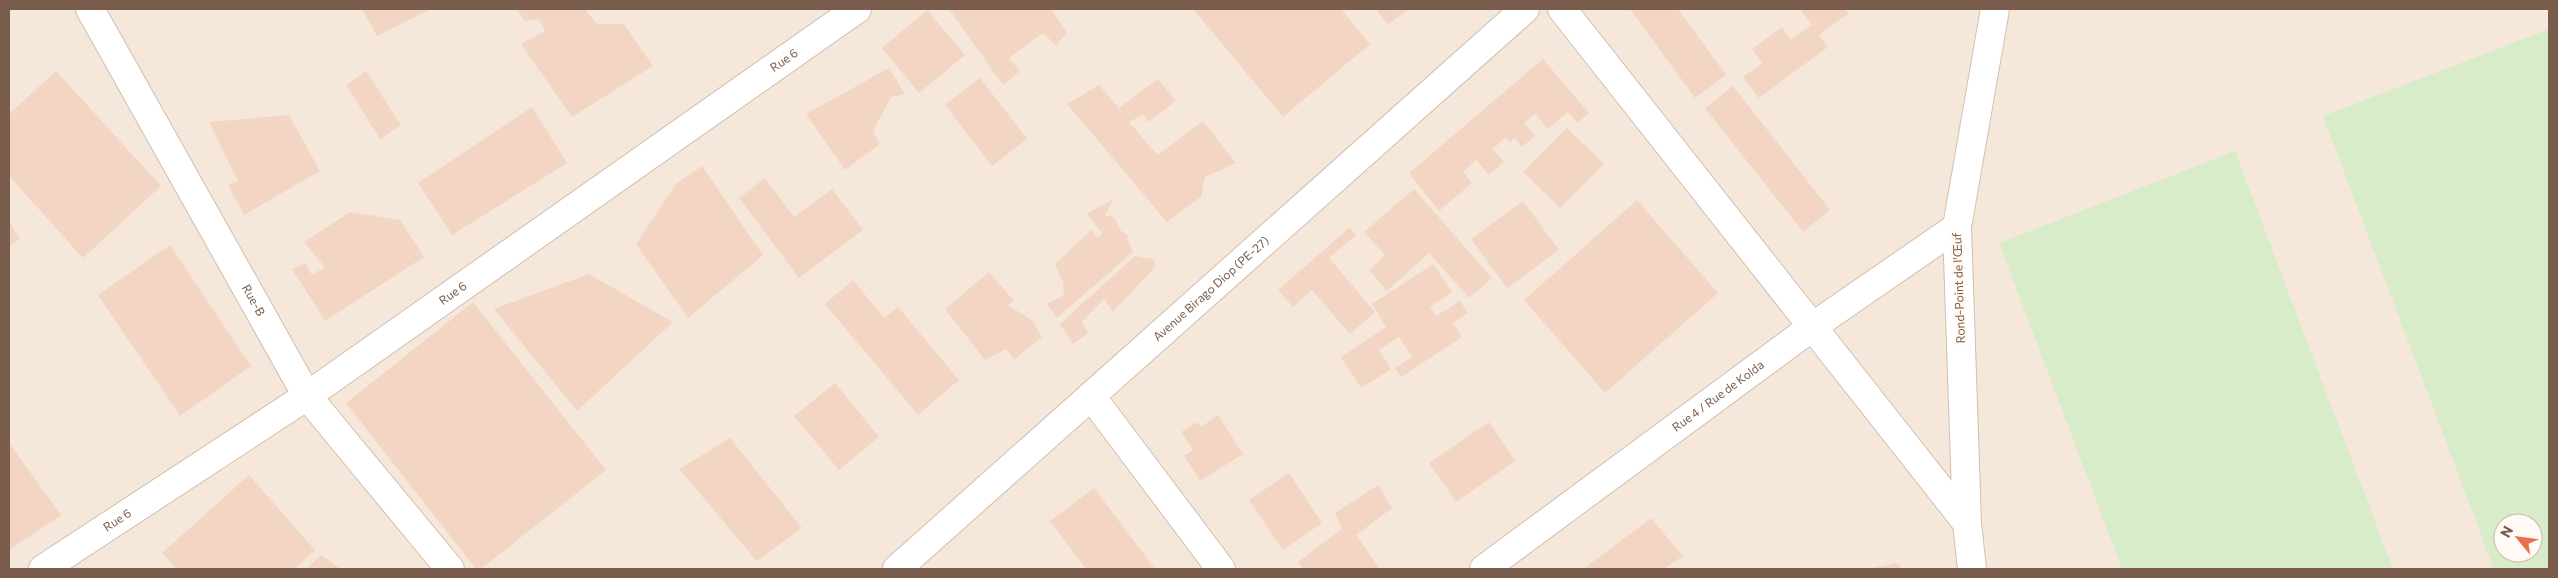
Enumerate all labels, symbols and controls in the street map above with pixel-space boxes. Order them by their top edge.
street label: Rue 6 [767,45,800,74]
street label: Rond-Point de l'Œuf [1949,232,1967,344]
street label: Avenue Birago Diop (PE-27) [1150,233,1271,343]
street label: Rue 6 [436,278,469,307]
street label: Rue-B [240,282,269,318]
street label: Rue 4 / Rue de Kolda [1669,357,1766,434]
street label: Rue 6 [100,505,134,534]
north arrow [2493,513,2543,563]
text: N [2496,523,2516,540]

